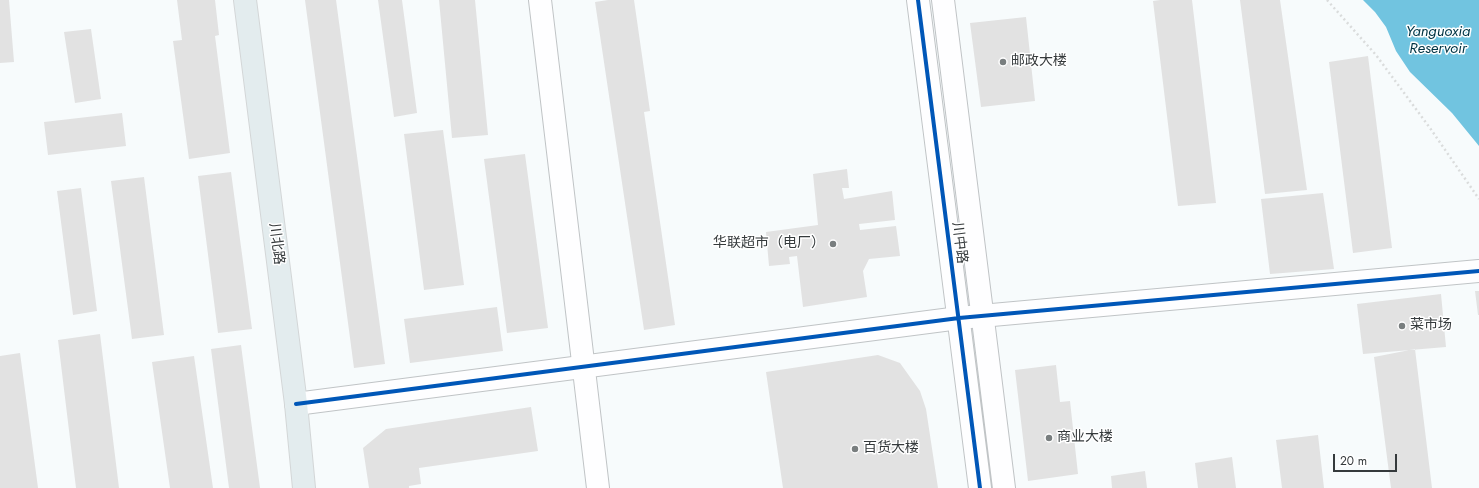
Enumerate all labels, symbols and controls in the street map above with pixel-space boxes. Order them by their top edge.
water label: Yanguoxia Reservoir [1406,23,1470,58]
place label: 邮政大楼 [1011,54,1067,70]
marker: 邮政大楼 [998,57,1008,67]
street label: 川中路 [948,221,970,265]
street label: 川北路 [265,222,287,266]
place label: 华联超市（电厂） [713,236,825,252]
marker: 华联超市（电厂） [828,239,838,249]
place label: 菜市场 [1410,318,1452,334]
marker: 菜市场 [1397,321,1407,331]
place label: 商业大楼 [1057,430,1113,446]
marker: 商业大楼 [1044,433,1054,443]
place label: 百货大楼 [863,441,919,457]
marker: 百货大楼 [850,444,860,454]
scale bar [1335,446,1399,472]
text: 20 m [1340,452,1367,470]

